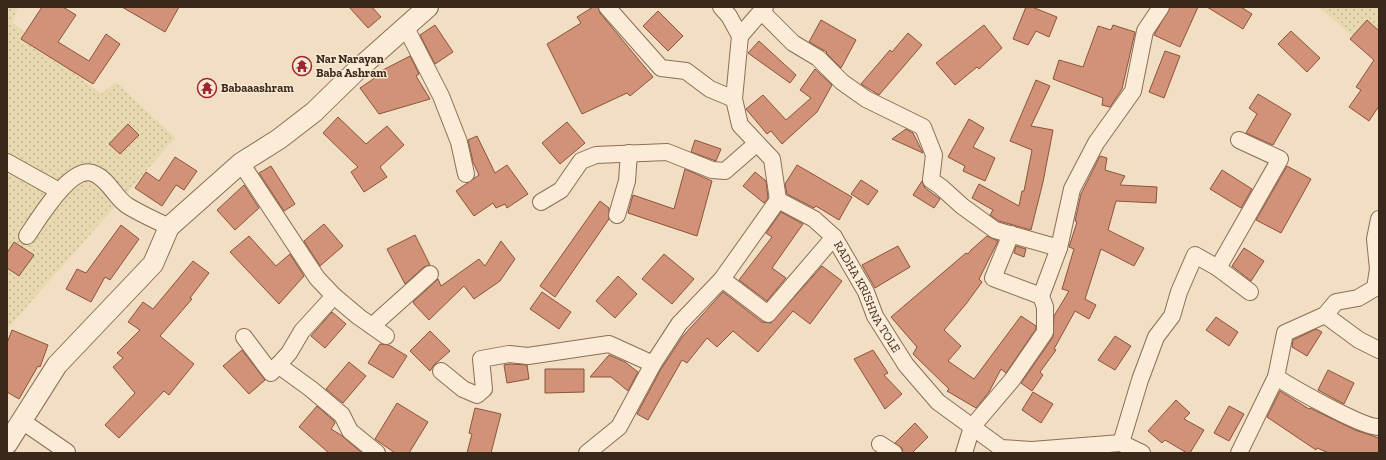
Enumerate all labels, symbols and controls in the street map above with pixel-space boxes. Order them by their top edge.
place label: Nar Narayan Baba Ashram [316,52,387,80]
temple icon: Nar Narayan Baba Ashram [291,55,313,77]
temple icon: Babaaashram [196,77,218,99]
place label: Babaaashram [221,81,294,95]
street label: RADHA KRISHNA TOLE [831,238,903,355]

